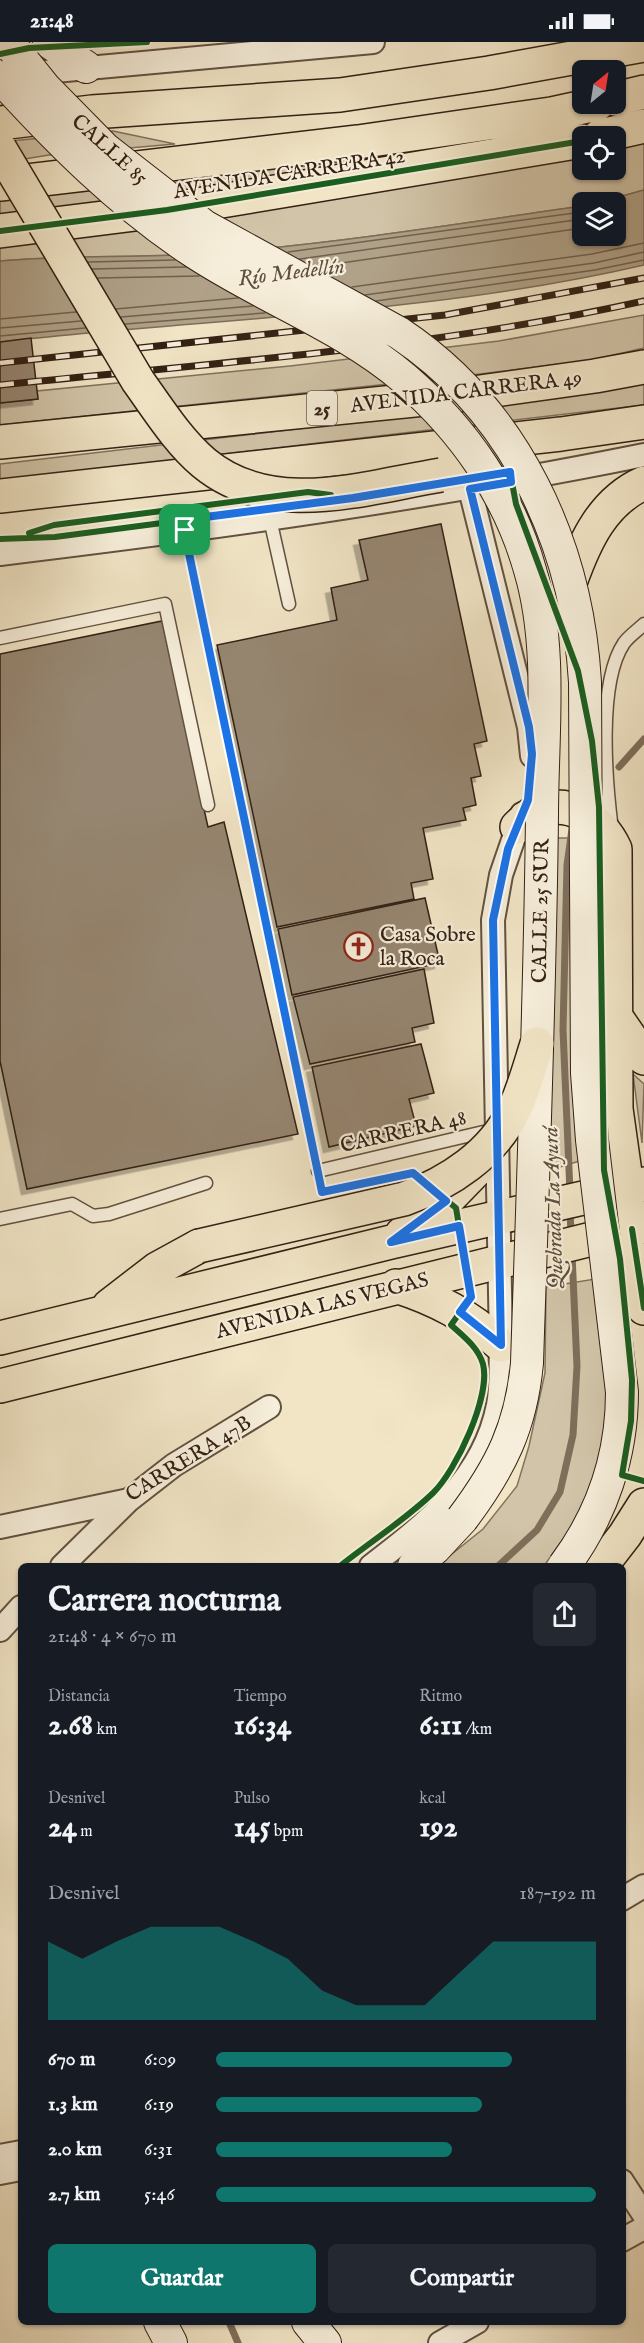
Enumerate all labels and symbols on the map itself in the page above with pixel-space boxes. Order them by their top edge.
north arrow [572,60,626,114]
street label: CALLE 85 [65,109,153,192]
street label: AVENIDA CARRERA 42 [170,143,407,206]
water label: Río Medellín [236,253,346,293]
street label: AVENIDA CARRERA 49 [348,365,584,420]
road number: 25 [307,391,337,425]
pin [159,504,210,555]
street label: CALLE 25 SUR [527,837,556,984]
place label: Casa Sobre la Roca [380,922,476,973]
church icon: Casa Sobre la Roca [343,930,375,962]
street label: CARRERA 48 [338,1105,469,1160]
water label: Quebrada La Ayurá [537,1124,571,1290]
street label: AVENIDA LAS VEGAS [212,1267,432,1346]
street label: CARRERA 47B [121,1410,257,1509]

